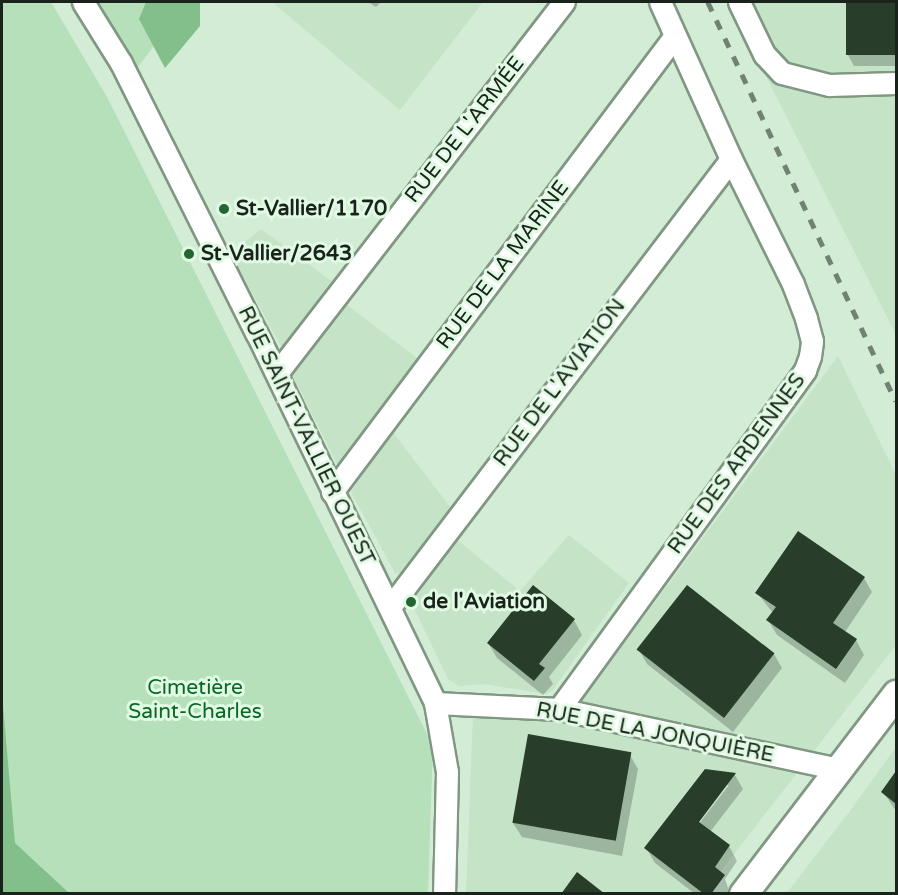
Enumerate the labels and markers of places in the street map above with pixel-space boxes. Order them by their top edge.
place label: St-Vallier/1170 [236,196,387,222]
marker: St-Vallier/1170 [217,202,231,216]
place label: St-Vallier/2643 [201,241,352,267]
marker: St-Vallier/2643 [182,247,196,261]
place label: de l'Aviation [423,589,545,615]
marker: de l'Aviation [404,595,418,609]

